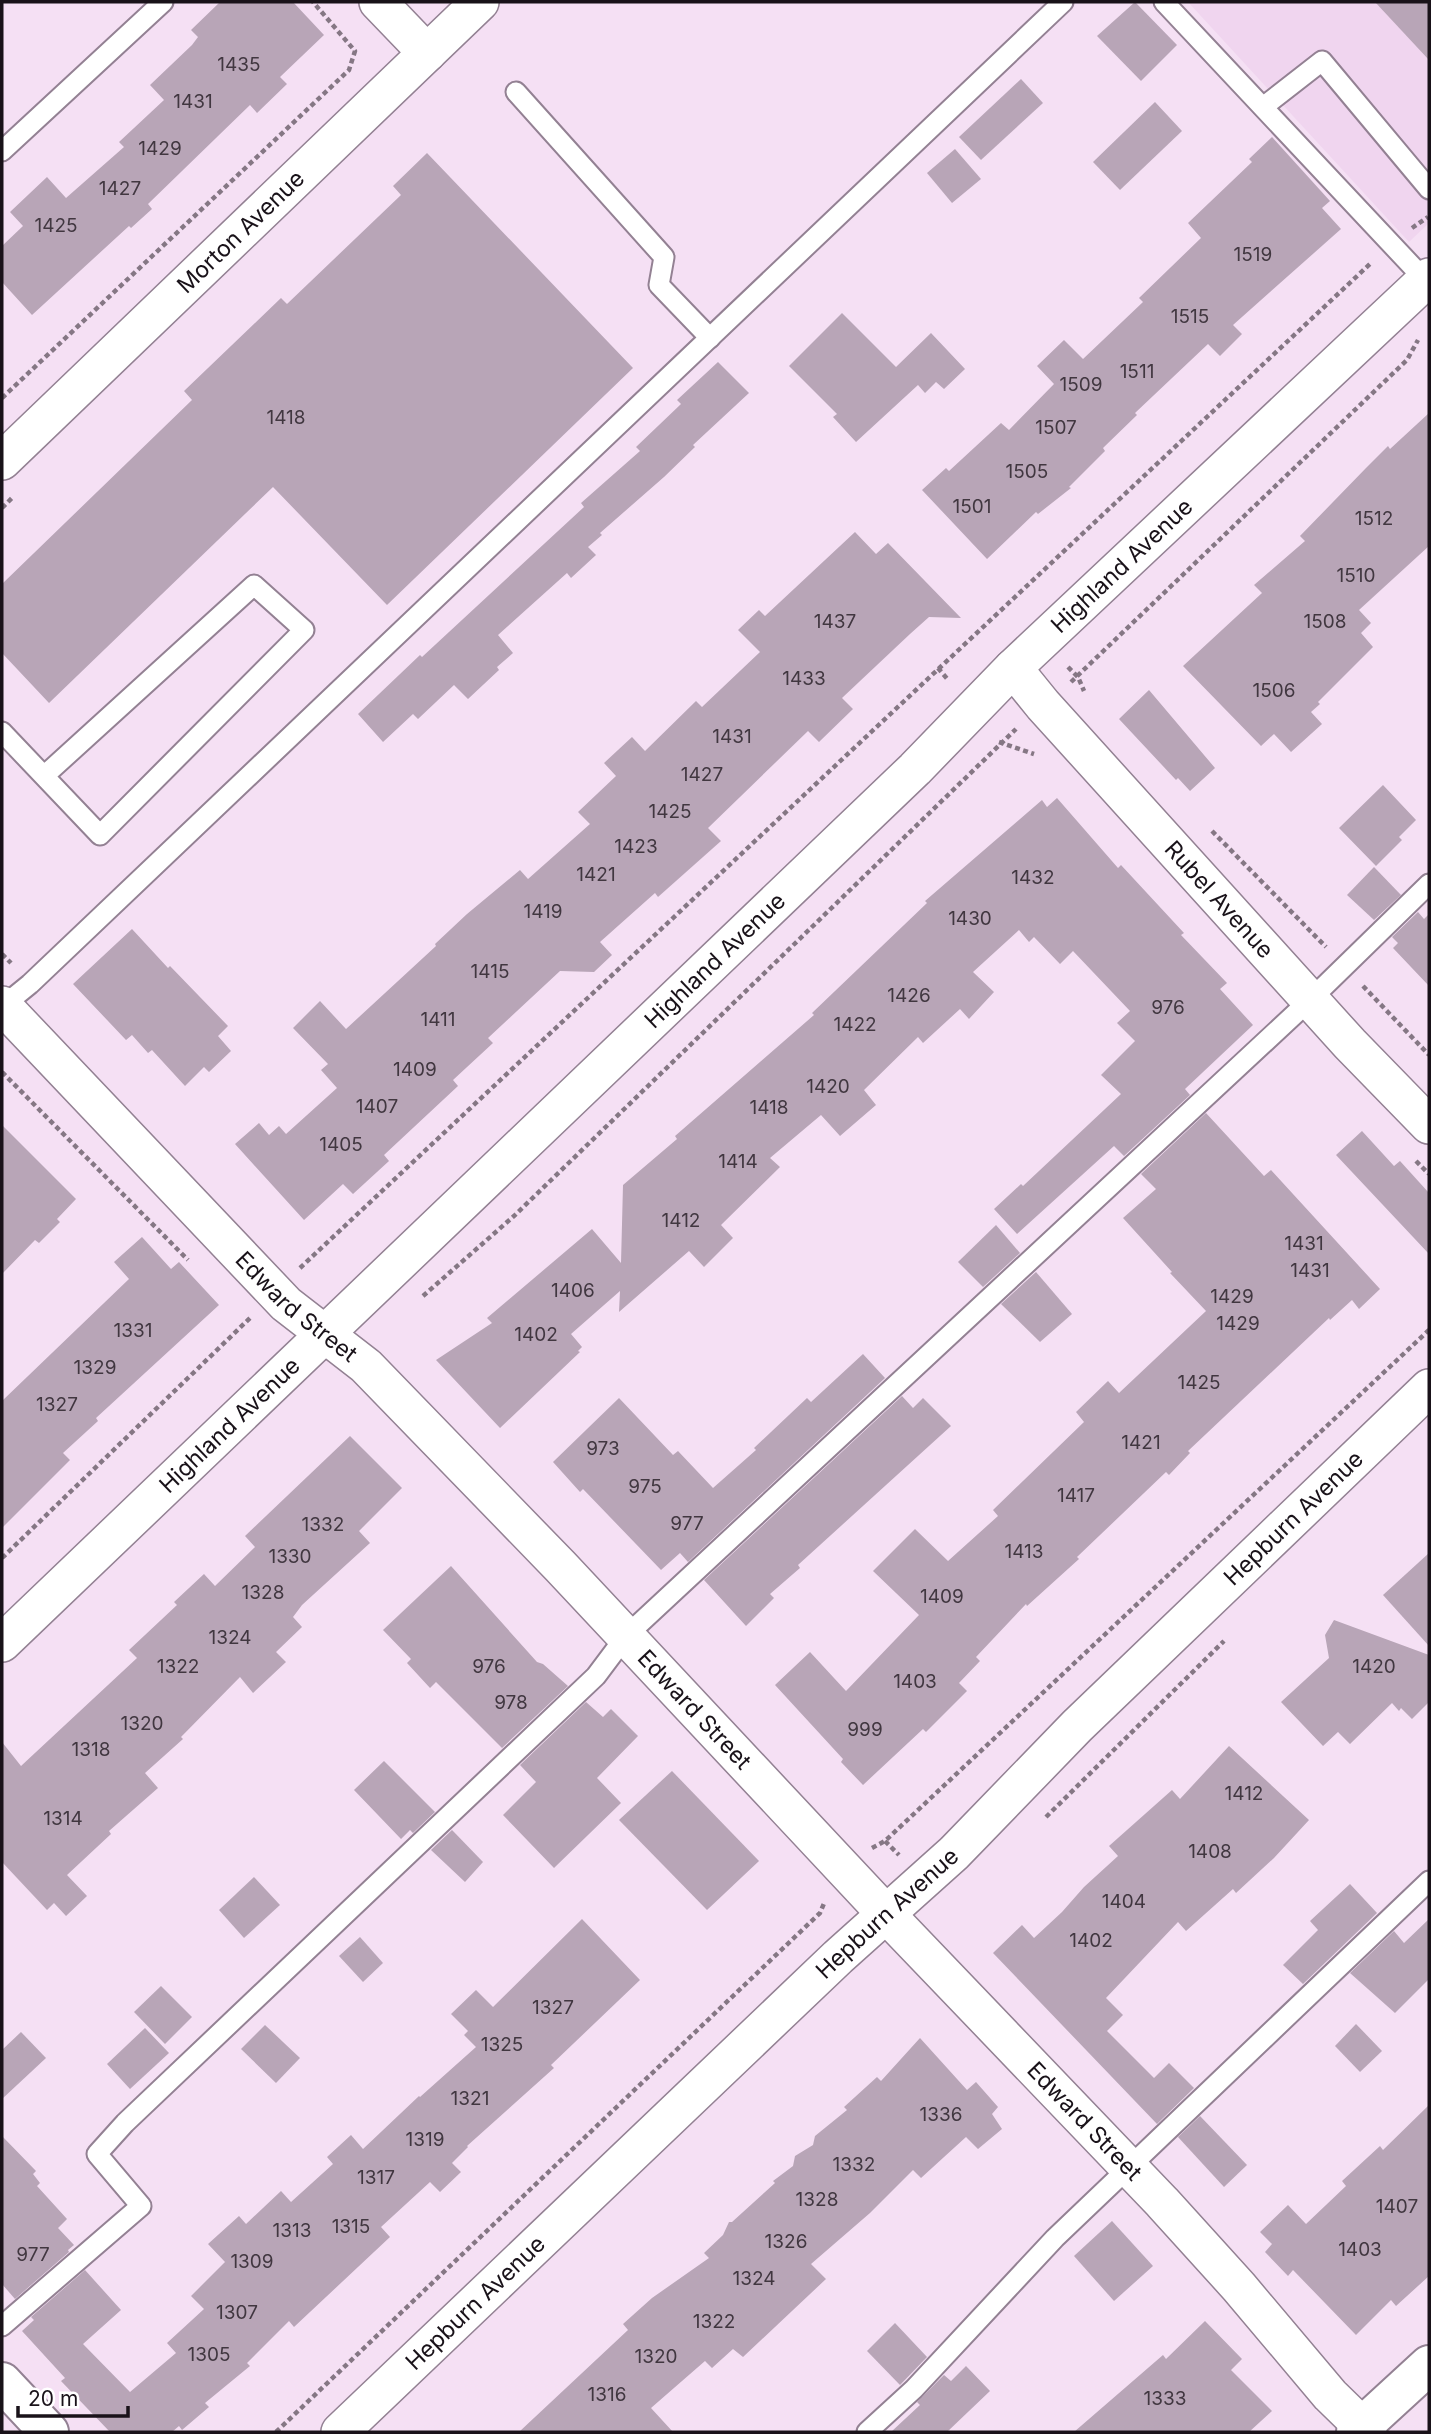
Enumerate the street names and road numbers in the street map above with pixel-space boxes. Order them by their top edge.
street label: Morton Avenue [171,164,310,299]
street label: Highland Avenue [1045,493,1198,639]
street label: Rubel Avenue [1159,835,1279,964]
street label: Highland Avenue [639,887,791,1034]
street label: Edward Street [230,1246,363,1368]
street label: Highland Avenue [153,1351,306,1499]
street label: Hepburn Avenue [1218,1445,1369,1591]
street label: Edward Street [632,1644,758,1776]
street label: Hepburn Avenue [810,1842,964,1985]
street label: Edward Street [1021,2056,1148,2187]
street label: Hepburn Avenue [400,2230,551,2376]

